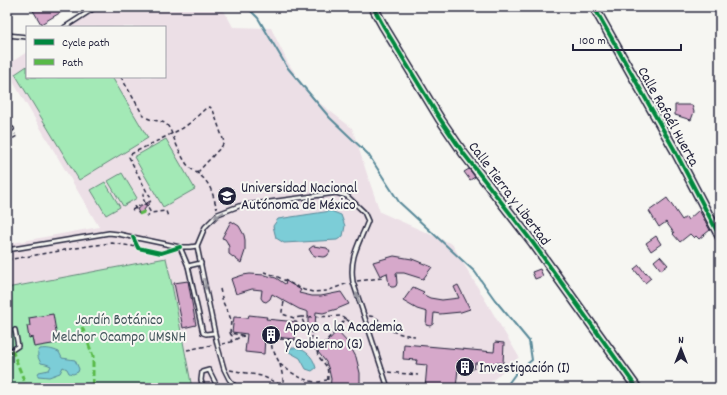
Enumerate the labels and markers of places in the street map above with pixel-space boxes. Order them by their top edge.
place label: Universidad Nacional Autónoma de México [241,178,358,217]
school or university icon: Universidad Nacional Autónoma de México [216,185,238,207]
place label: Apoyo a la Academia y Gobierno (G) [285,317,403,356]
building icon: Apoyo a la Academia y Gobierno (G) [260,324,282,346]
building icon: Investigación (I) [454,356,476,378]
place label: Investigación (I) [479,358,570,380]

